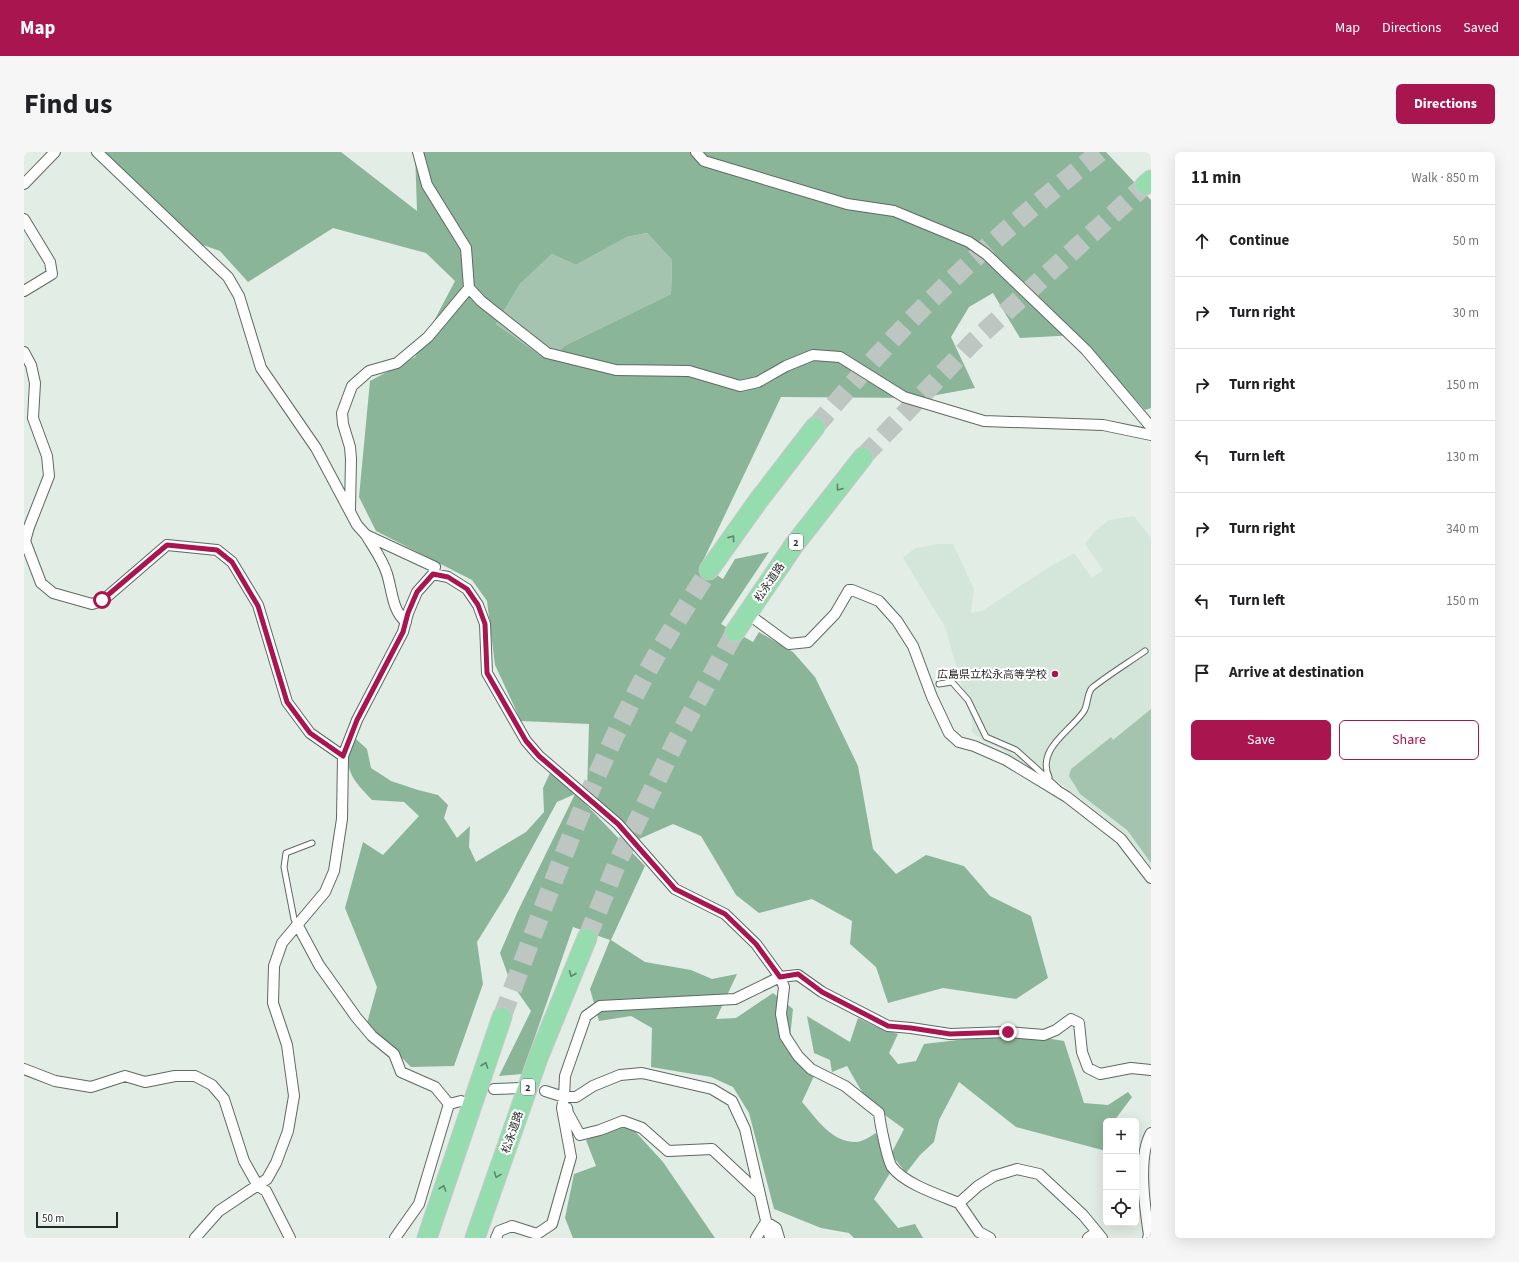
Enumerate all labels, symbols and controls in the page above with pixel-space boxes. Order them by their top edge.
text: Map [20,15,55,42]
text: Map [1335,18,1360,38]
text: Directions [1382,18,1441,38]
text: Saved [1463,18,1499,38]
text: Find us [24,84,112,124]
button: Directions [1396,84,1495,124]
text: 11 min [1191,166,1241,190]
text: Walk · 850 m [1411,169,1479,187]
icon: ahead [1191,230,1213,252]
text: Continue [1229,230,1289,251]
text: 50 m [1453,232,1479,250]
icon: right [1191,302,1213,324]
text: Turn right [1229,302,1295,323]
text: 30 m [1453,304,1479,322]
icon: right [1191,374,1213,396]
text: Turn right [1229,374,1295,395]
text: 150 m [1446,376,1479,394]
icon: left [1191,446,1213,468]
text: Turn left [1229,446,1285,467]
text: 130 m [1446,448,1479,466]
one-way arrow [837,483,844,490]
icon: right [1191,518,1213,540]
text: Turn right [1229,518,1295,539]
text: 340 m [1446,520,1479,538]
road number: 2 [789,534,803,550]
one-way arrow [727,535,734,542]
street label: 松永道路 [751,560,788,605]
icon: left [1191,590,1213,612]
text: Turn left [1229,590,1285,611]
route start [93,591,111,609]
text: 150 m [1446,592,1479,610]
icon: arrive [1191,662,1213,684]
text: Arrive at destination [1229,662,1364,683]
place label: 広島県立松永高等学校 [937,667,1047,682]
marker: 広島県立松永高等学校 [1050,669,1060,679]
button: Save [1191,720,1331,760]
button: Share [1339,720,1479,760]
one-way arrow [569,970,577,978]
route end [999,1023,1017,1041]
one-way arrow [481,1061,489,1068]
road number: 2 [521,1079,535,1095]
street label: 松永道路 [498,1109,527,1155]
map controls [1103,1118,1139,1226]
button: + [1103,1118,1139,1154]
button: − [1103,1154,1139,1190]
one-way arrow [494,1171,502,1178]
one-way arrow [438,1184,447,1191]
button: locate [1103,1190,1139,1226]
scale bar [36,1210,118,1229]
text: 50 m [42,1211,64,1226]

